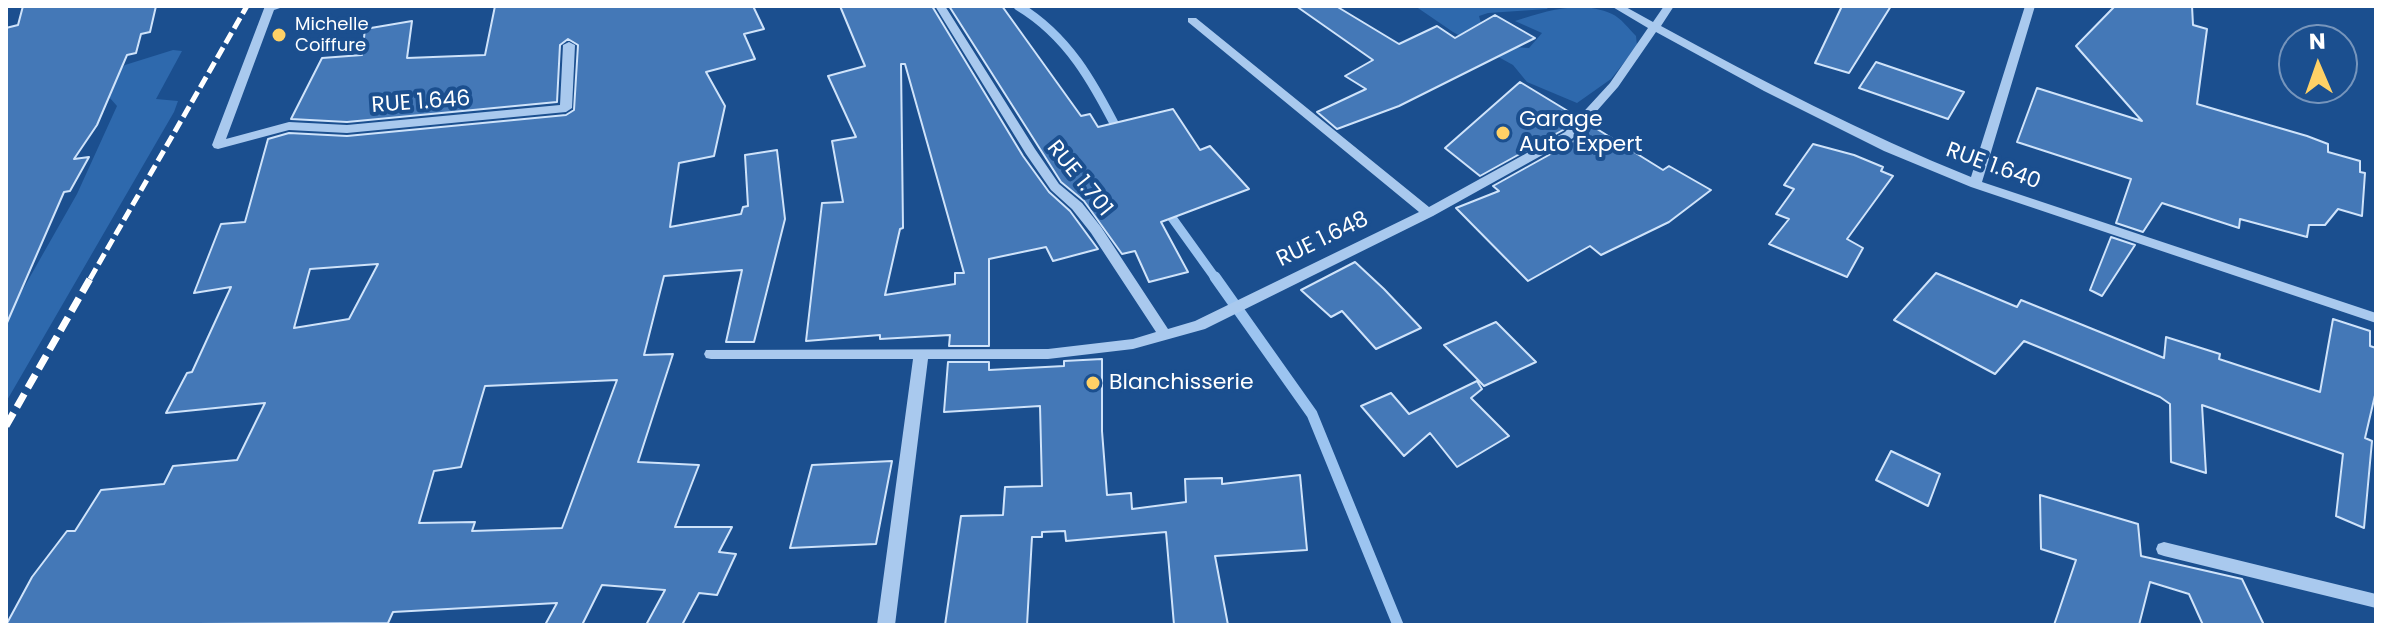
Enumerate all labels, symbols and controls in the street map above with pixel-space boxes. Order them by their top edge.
place label: Michelle Coiffure [295,14,369,56]
north arrow [2278,24,2358,104]
marker: Michelle Coiffure [270,26,288,44]
text: N [2308,26,2326,57]
street label: RUE 1.646 [371,86,471,120]
place label: Garage Auto Expert [1519,107,1642,158]
marker: Garage Auto Expert [1494,124,1512,142]
street label: RUE 1.701 [1040,136,1118,222]
street label: RUE 1.640 [1942,138,2044,196]
street label: RUE 1.648 [1273,206,1373,274]
place label: Blanchisserie [1109,370,1254,396]
marker: Blanchisserie [1084,374,1102,392]

